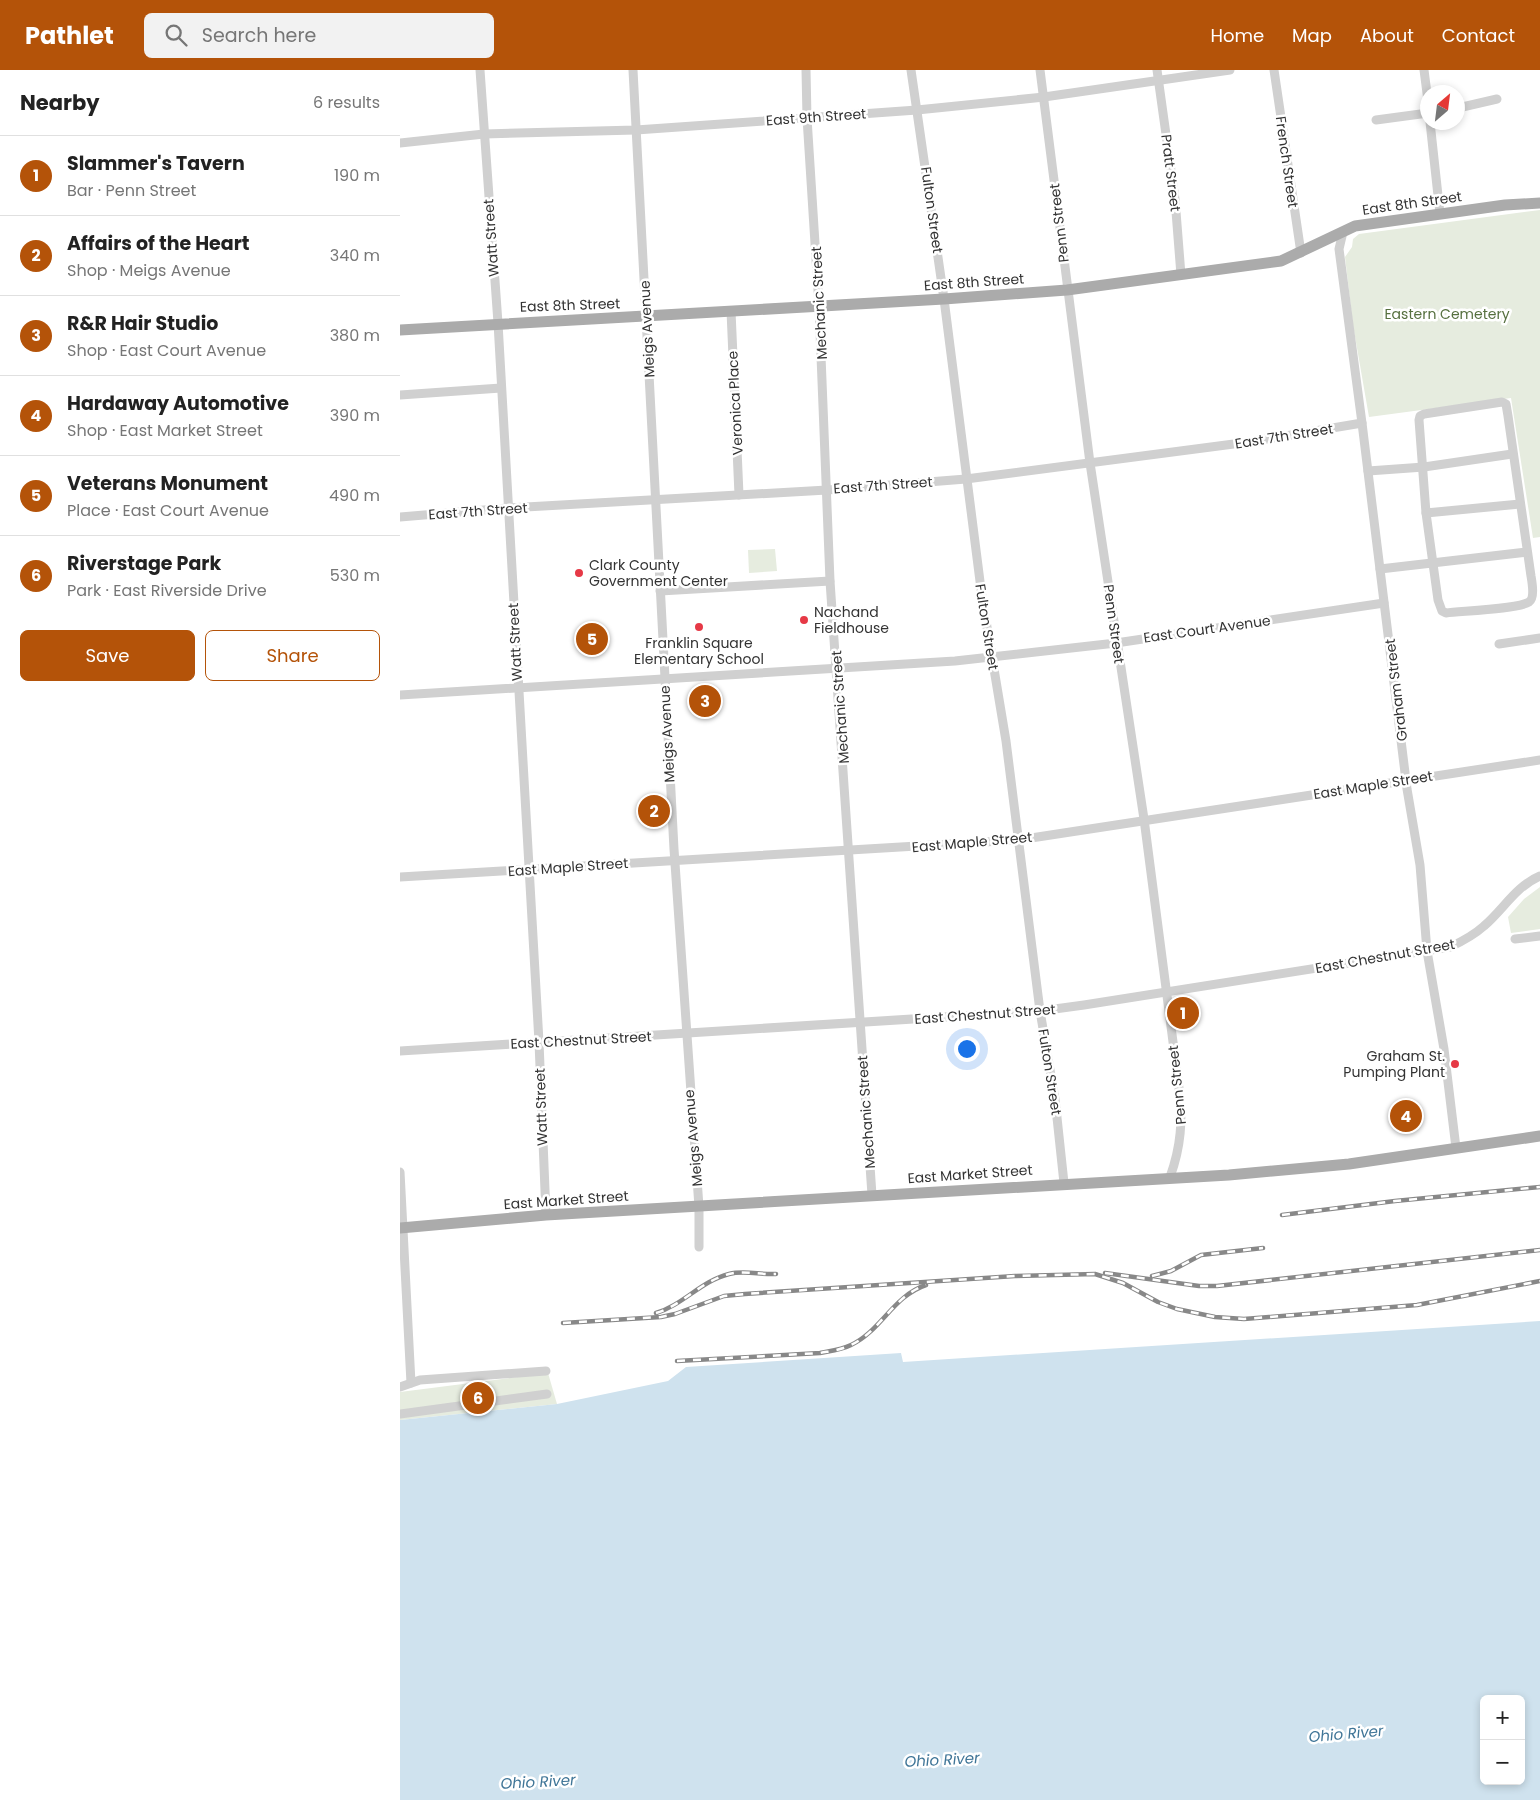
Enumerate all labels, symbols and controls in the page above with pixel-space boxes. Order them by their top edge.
search box [144,13,494,58]
text: Pathlet [25,19,114,52]
icon: search [162,21,190,49]
text: Search here [202,22,316,49]
text: Home [1210,23,1264,48]
text: Map [1292,23,1332,48]
text: About [1360,23,1414,48]
text: Contact [1442,23,1515,48]
north arrow [1420,85,1465,130]
text: Nearby [20,88,100,117]
text: 6 results [313,91,380,114]
street label: East 9th Street [765,104,867,130]
street label: French Street [1271,115,1303,209]
street label: Pratt Street [1156,133,1186,213]
text: Slammer's Tavern [67,150,245,177]
text: 1 [33,164,39,187]
text: 190 m [334,164,380,187]
street label: Fulton Street [916,165,948,255]
text: Bar · Penn Street [67,179,196,202]
street label: Penn Street [1044,182,1074,264]
street label: East 8th Street [1361,186,1463,220]
street label: Watt Street [478,198,504,278]
text: Affairs of the Heart [67,230,250,257]
text: 2 [31,244,41,267]
text: 340 m [330,244,380,267]
street label: Mechanic Street [806,246,832,360]
text: Shop · Meigs Avenue [67,259,231,282]
street label: East 8th Street [923,269,1025,295]
street label: Meigs Avenue [634,280,660,378]
street label: East 8th Street [519,293,621,317]
park label: Eastern Cemetery [1384,304,1510,324]
text: R&R Hair Studio [67,310,218,337]
text: 3 [31,324,41,347]
text: 380 m [330,324,380,347]
text: Shop · East Court Avenue [67,339,266,362]
street label: Veronica Place [722,350,748,456]
text: Hardaway Automotive [67,390,289,417]
text: 4 [31,404,41,427]
text: 390 m [330,404,380,427]
street label: East 7th Street [1233,418,1335,454]
text: Shop · East Market Street [67,419,263,442]
text: Veterans Monument [67,470,268,497]
street label: East 7th Street [833,472,933,498]
text: 5 [31,484,41,507]
text: 490 m [329,484,380,507]
street label: East 7th Street [428,498,528,524]
text: Place · East Court Avenue [67,499,269,522]
text: Riverstage Park [67,550,221,577]
place label: Clark County Government Center [589,555,728,591]
text: 6 [31,564,41,587]
text: 530 m [330,564,380,587]
marker: Clark County Government Center [573,567,585,579]
text: Park · East Riverside Drive [67,579,267,602]
street label: Fulton Street [970,582,1004,672]
street label: Penn Street [1099,583,1129,665]
street label: Watt Street [503,602,527,682]
place label: Nachand Fieldhouse [814,602,889,638]
street label: East Court Avenue [1142,610,1272,648]
marker: Nachand Fieldhouse [798,614,810,626]
pin: 5 [576,620,608,658]
marker: Franklin Square Elementary School [693,621,705,633]
button: Save [20,630,195,681]
button: Share [205,630,380,681]
place label: Franklin Square Elementary School [634,633,764,669]
street label: Graham Street [1380,638,1412,742]
street label: Mechanic Street [826,650,854,764]
pin: 3 [689,682,721,720]
street label: Meigs Avenue [654,685,680,783]
street label: East Maple Street [1312,766,1434,804]
pin: 2 [638,792,670,830]
street label: East Maple Street [911,827,1033,857]
street label: East Maple Street [507,853,629,881]
street label: East Chestnut Street [1314,934,1456,978]
pin: 1 [1167,994,1199,1032]
street label: East Chestnut Street [914,999,1056,1029]
street label: East Chestnut Street [510,1026,652,1054]
street label: Fulton Street [1033,1027,1067,1117]
your location [954,1036,980,1062]
street label: Penn Street [1163,1044,1191,1126]
place label: Graham St. Pumping Plant [1343,1046,1445,1082]
street label: Mechanic Street [852,1055,880,1169]
marker: Graham St. Pumping Plant [1449,1058,1461,1070]
street label: Watt Street [530,1068,552,1146]
street label: Meigs Avenue [679,1088,707,1187]
pin: 4 [1390,1097,1422,1135]
street label: East Market Street [907,1160,1033,1188]
street label: East Market Street [503,1186,629,1214]
pin: 6 [462,1379,494,1417]
map controls [1480,1695,1525,1785]
button: + [1480,1695,1525,1740]
water label: Ohio River [1308,1720,1385,1747]
button: − [1480,1740,1525,1785]
water label: Ohio River [904,1747,981,1772]
water label: Ohio River [500,1769,577,1794]

